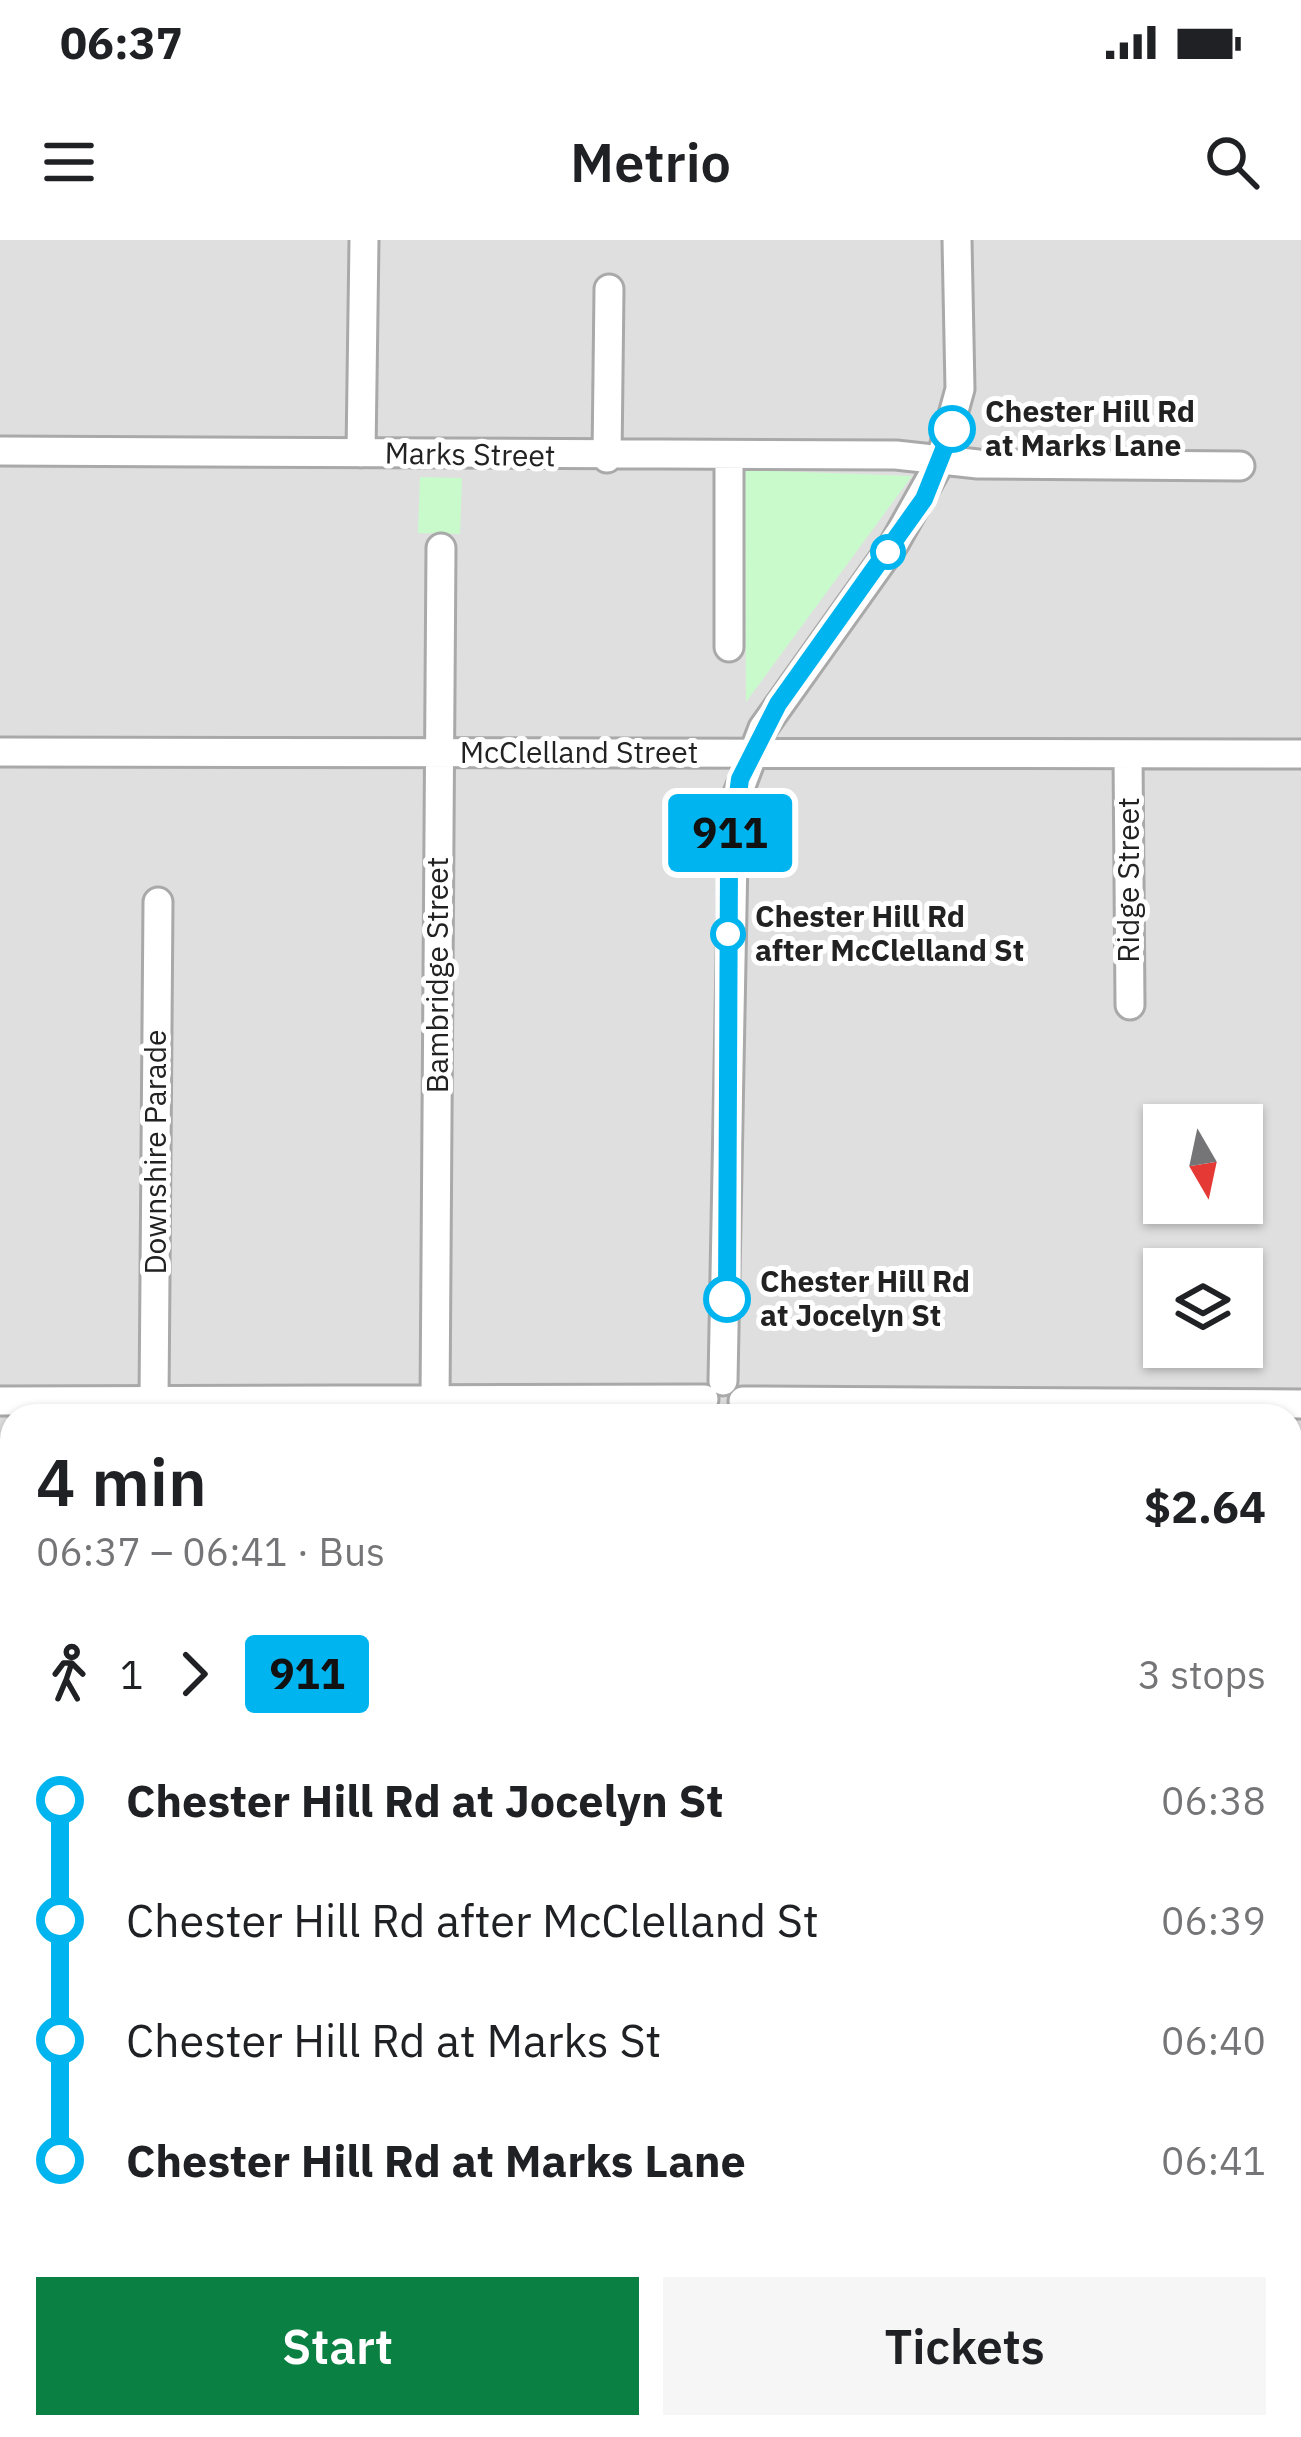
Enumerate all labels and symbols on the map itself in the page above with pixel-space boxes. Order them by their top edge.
place label: Chester Hill Rd at Marks Lane [985,391,1195,464]
marker: Chester Hill Rd at Marks Lane [930,407,974,451]
street label: Marks Street [384,433,556,474]
unlabelled marker [872,536,904,568]
street label: McClelland Street [460,732,698,771]
line badge: 911 [661,794,799,872]
street label: Ridge Street [1108,797,1147,963]
street label: Bambridge Street [417,857,456,1093]
place label: Chester Hill Rd after McClelland St [755,896,1024,969]
marker: Chester Hill Rd after McClelland St [712,918,744,950]
street label: Downshire Parade [135,1029,174,1275]
north arrow [1143,1104,1263,1224]
place label: Chester Hill Rd at Jocelyn St [760,1261,970,1334]
marker: Chester Hill Rd at Jocelyn St [705,1277,749,1321]

